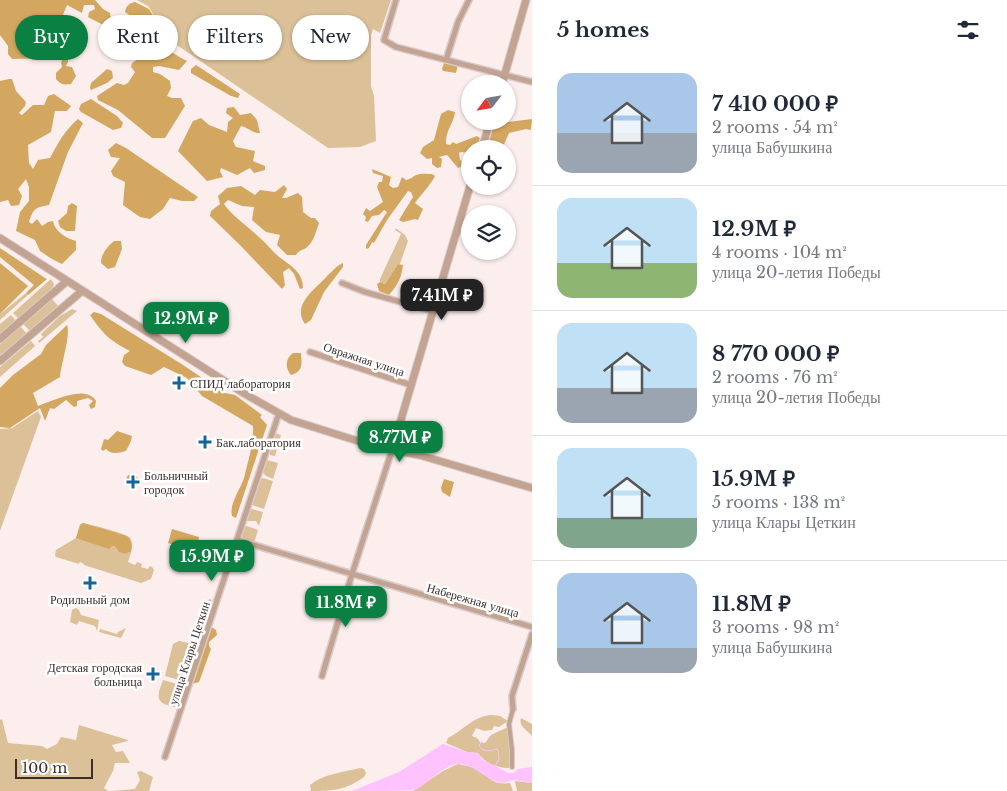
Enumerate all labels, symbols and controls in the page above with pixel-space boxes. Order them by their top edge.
chip: Buy [15,15,88,60]
chip: Rent [98,15,178,60]
chip: Filters [188,15,282,60]
chip: New [292,15,369,60]
icon: filters [954,16,982,44]
text: 5 homes [557,17,649,43]
north arrow [461,75,516,130]
map controls [461,75,516,260]
text: 7 410 000 ₽ [712,91,838,117]
icon: home [597,93,657,153]
text: 2 rooms · 54 m² [712,117,838,137]
text: улица Бабушкина [712,137,832,157]
button: locate [461,140,516,195]
button: layers [461,205,516,260]
text: 12.9M ₽ [712,216,796,242]
icon: home [597,218,657,278]
text: 4 rooms · 104 m² [712,242,847,262]
text: улица 20-летия Победы [712,262,881,282]
pin: 7.41M ₽ [396,278,488,321]
text: 7.41M ₽ [412,285,473,305]
pin: 12.9M ₽ [140,302,232,344]
text: 12.9M ₽ [154,308,218,328]
street label: Овражная улица [322,339,407,379]
text: 8 770 000 ₽ [712,341,839,367]
icon: home [597,343,657,403]
text: 2 rooms · 76 m² [712,367,838,387]
marker: СПИД лаборатория [172,376,186,390]
place label: СПИД лаборатория [190,376,291,391]
text: улица 20-летия Победы [712,387,881,407]
pin: 8.77M ₽ [354,420,446,463]
text: 8.77M ₽ [369,427,431,447]
marker: Бак.лаборатория [198,435,212,449]
place label: Бак.лаборатория [216,435,301,450]
text: 15.9M ₽ [712,466,795,492]
place label: Больничный городок [144,468,209,497]
icon: home [597,468,657,528]
marker: Больничный городок [126,475,140,489]
text: 5 rooms · 138 m² [712,492,845,512]
text: улица Клары Цеткин [712,512,856,532]
pin: 15.9M ₽ [166,540,258,582]
text: 15.9M ₽ [180,546,244,566]
marker: Родильный дом [83,576,97,590]
street label: Набережная улица [425,580,521,621]
pin: 11.8M ₽ [300,586,392,628]
text: 11.8M ₽ [712,591,791,617]
place label: Родильный дом [50,592,130,607]
text: 11.8M ₽ [316,592,376,612]
icon: home [597,593,657,653]
street label: улица Клары Цеткин [165,599,213,707]
text: 3 rooms · 98 m² [712,617,839,637]
text: улица Бабушкина [712,637,832,657]
place label: Детская городская больница [47,660,143,689]
marker: Детская городская больница [146,667,160,681]
scale bar [15,756,92,779]
text: 100 m [22,759,67,777]

